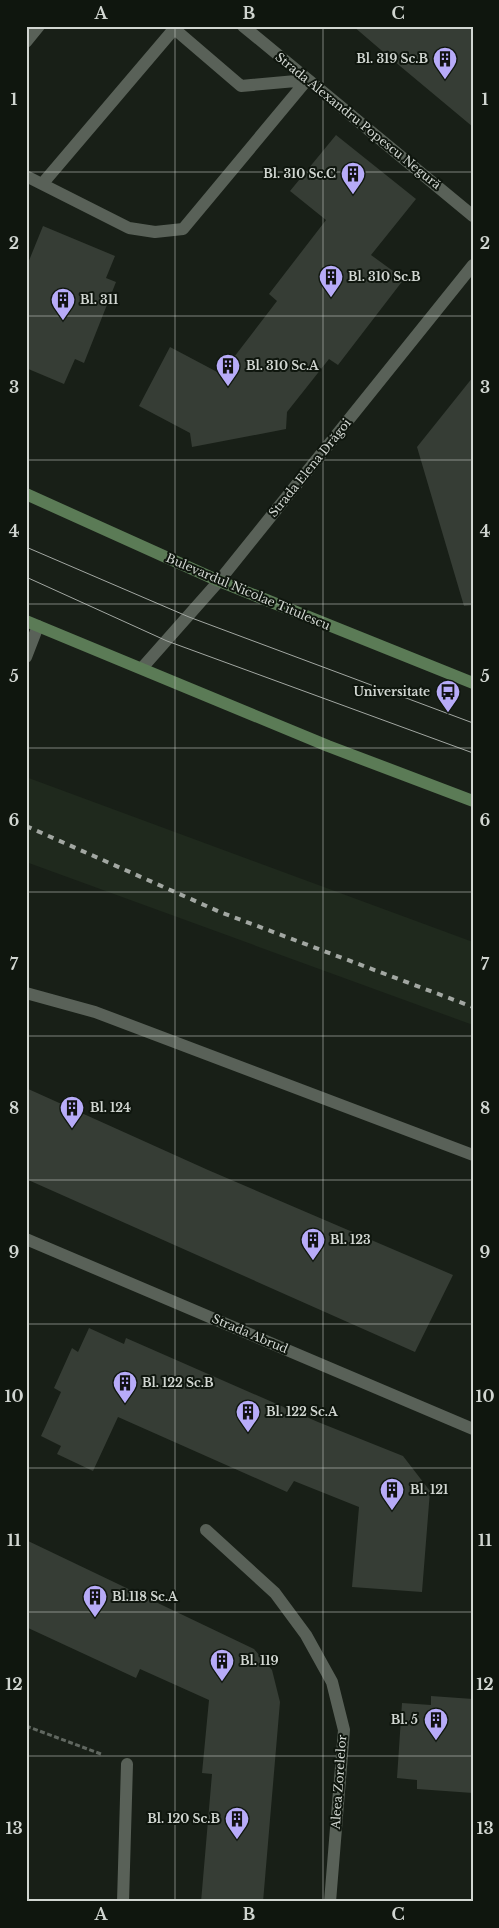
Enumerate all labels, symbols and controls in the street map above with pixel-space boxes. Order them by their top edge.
text: A [94,3,109,23]
text: B [243,3,256,23]
text: C [391,3,405,23]
building icon: Bl. 319 Sc.B [432,46,458,80]
street label: Strada Alexandru Popescu Negură [272,49,444,192]
place label: Bl. 319 Sc.B [356,51,428,66]
text: 1 [11,89,18,109]
text: 1 [482,89,489,109]
building icon: Bl. 310 Sc.C [340,161,366,195]
place label: Bl. 310 Sc.C [263,166,336,181]
text: 2 [9,233,19,253]
text: 2 [480,233,490,253]
building icon: Bl. 310 Sc.B [318,264,344,298]
place label: Bl. 310 Sc.B [348,269,421,284]
building icon: Bl. 311 [50,287,76,321]
place label: Bl. 311 [80,292,118,307]
building icon: Bl. 310 Sc.A [215,353,241,387]
place label: Bl. 310 Sc.A [246,358,320,373]
text: 3 [9,377,19,397]
text: 3 [480,377,490,397]
street label: Strada Elena Drăgoi [265,415,354,520]
text: 4 [9,521,19,541]
text: 4 [480,521,490,541]
street label: Bulevardul Nicolae Titulescu [164,550,333,633]
text: 5 [9,666,19,686]
text: 5 [480,666,490,686]
bus stop icon: Universitate [435,679,461,713]
place label: Universitate [354,684,430,699]
text: 6 [9,810,20,830]
text: 6 [480,810,491,830]
text: 7 [10,954,19,974]
text: 7 [481,954,490,974]
building icon: Bl. 124 [59,1095,85,1129]
text: 8 [9,1098,19,1118]
text: 8 [480,1098,490,1118]
place label: Bl. 124 [90,1100,131,1115]
building icon: Bl. 123 [300,1227,326,1261]
place label: Bl. 123 [330,1232,371,1247]
text: 9 [9,1242,20,1262]
text: 9 [480,1242,491,1262]
street label: Strada Abrud [210,1311,290,1356]
building icon: Bl. 122 Sc.B [112,1370,138,1404]
place label: Bl. 122 Sc.B [142,1375,214,1390]
text: 10 [4,1386,24,1406]
text: 10 [475,1386,495,1406]
building icon: Bl. 122 Sc.A [235,1399,261,1433]
place label: Bl. 122 Sc.A [266,1404,339,1419]
building icon: Bl. 121 [379,1477,405,1511]
place label: Bl. 121 [410,1482,448,1497]
text: 11 [7,1530,21,1550]
text: 11 [478,1530,492,1550]
building icon: Bl.118 Sc.A [82,1584,108,1618]
place label: Bl.118 Sc.A [112,1589,179,1604]
building icon: Bl. 119 [209,1648,235,1682]
place label: Bl. 119 [240,1653,279,1668]
text: 12 [5,1674,23,1694]
text: 12 [476,1674,494,1694]
building icon: Bl. 5 [423,1707,449,1741]
place label: Bl. 5 [391,1712,418,1727]
street label: Aleea Zorelelor [328,1734,349,1831]
building icon: Bl. 120 Sc.B [224,1806,250,1840]
place label: Bl. 120 Sc.B [147,1811,220,1826]
text: 13 [5,1818,23,1838]
text: 13 [476,1818,494,1838]
text: A [94,1904,109,1924]
text: B [243,1904,256,1924]
text: C [391,1904,405,1924]

